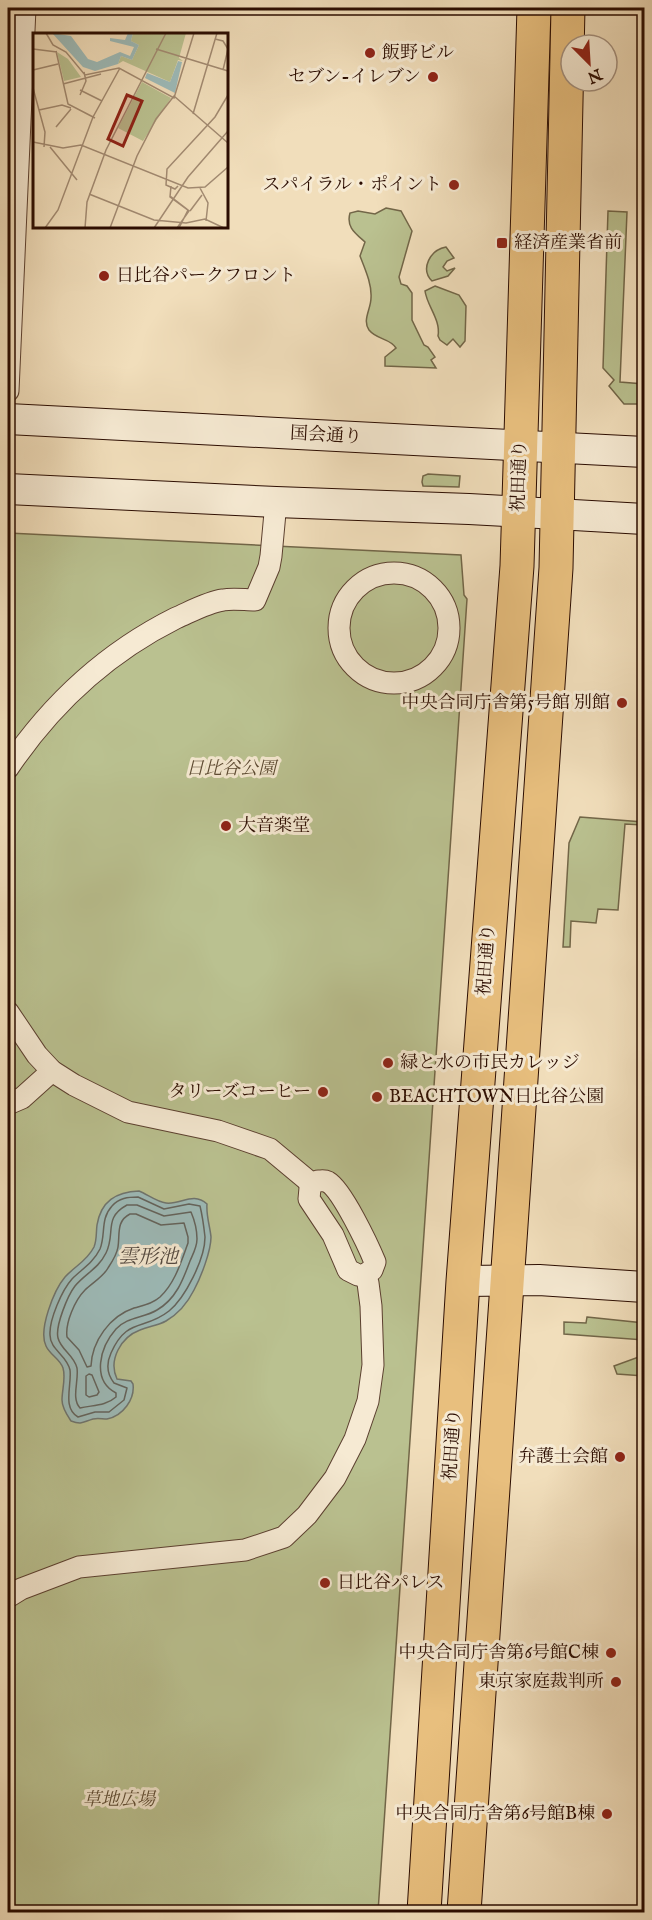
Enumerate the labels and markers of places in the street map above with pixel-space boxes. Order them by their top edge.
place label: 飯野ビル [382,42,454,65]
marker: 飯野ビル [363,46,377,60]
place label: セブン-イレブン [288,66,421,89]
marker: セブン-イレブン [426,70,440,84]
place label: スパイラル・ポイント [263,174,442,197]
marker: スパイラル・ポイント [447,178,461,192]
place label: 経済産業省前 [514,232,622,255]
marker: 経済産業省前 [495,236,509,250]
place label: 日比谷パークフロント [116,265,296,288]
marker: 日比谷パークフロント [97,269,111,283]
place label: 中央合同庁舎第5号館 別館 [402,692,610,715]
marker: 中央合同庁舎第5号館 別館 [615,696,629,710]
place label: 大音楽堂 [238,815,310,838]
marker: 大音楽堂 [219,819,233,833]
place label: 緑と水の市民カレッジ [400,1052,580,1075]
marker: 緑と水の市民カレッジ [381,1056,395,1070]
place label: タリーズコーヒー [169,1081,311,1104]
marker: タリーズコーヒー [316,1085,330,1099]
place label: BEACHTOWN日比谷公園 [389,1086,604,1109]
marker: BEACHTOWN日比谷公園 [370,1090,384,1104]
place label: 弁護士会館 [518,1446,608,1469]
marker: 弁護士会館 [613,1450,627,1464]
place label: 日比谷パレス [337,1572,444,1595]
marker: 日比谷パレス [318,1576,332,1590]
place label: 中央合同庁舎第6号館C棟 [399,1642,599,1665]
marker: 中央合同庁舎第6号館C棟 [604,1646,618,1660]
place label: 東京家庭裁判所 [478,1671,604,1694]
marker: 東京家庭裁判所 [609,1675,623,1689]
place label: 中央合同庁舎第6号館B棟 [395,1803,595,1826]
marker: 中央合同庁舎第6号館B棟 [600,1807,614,1821]

